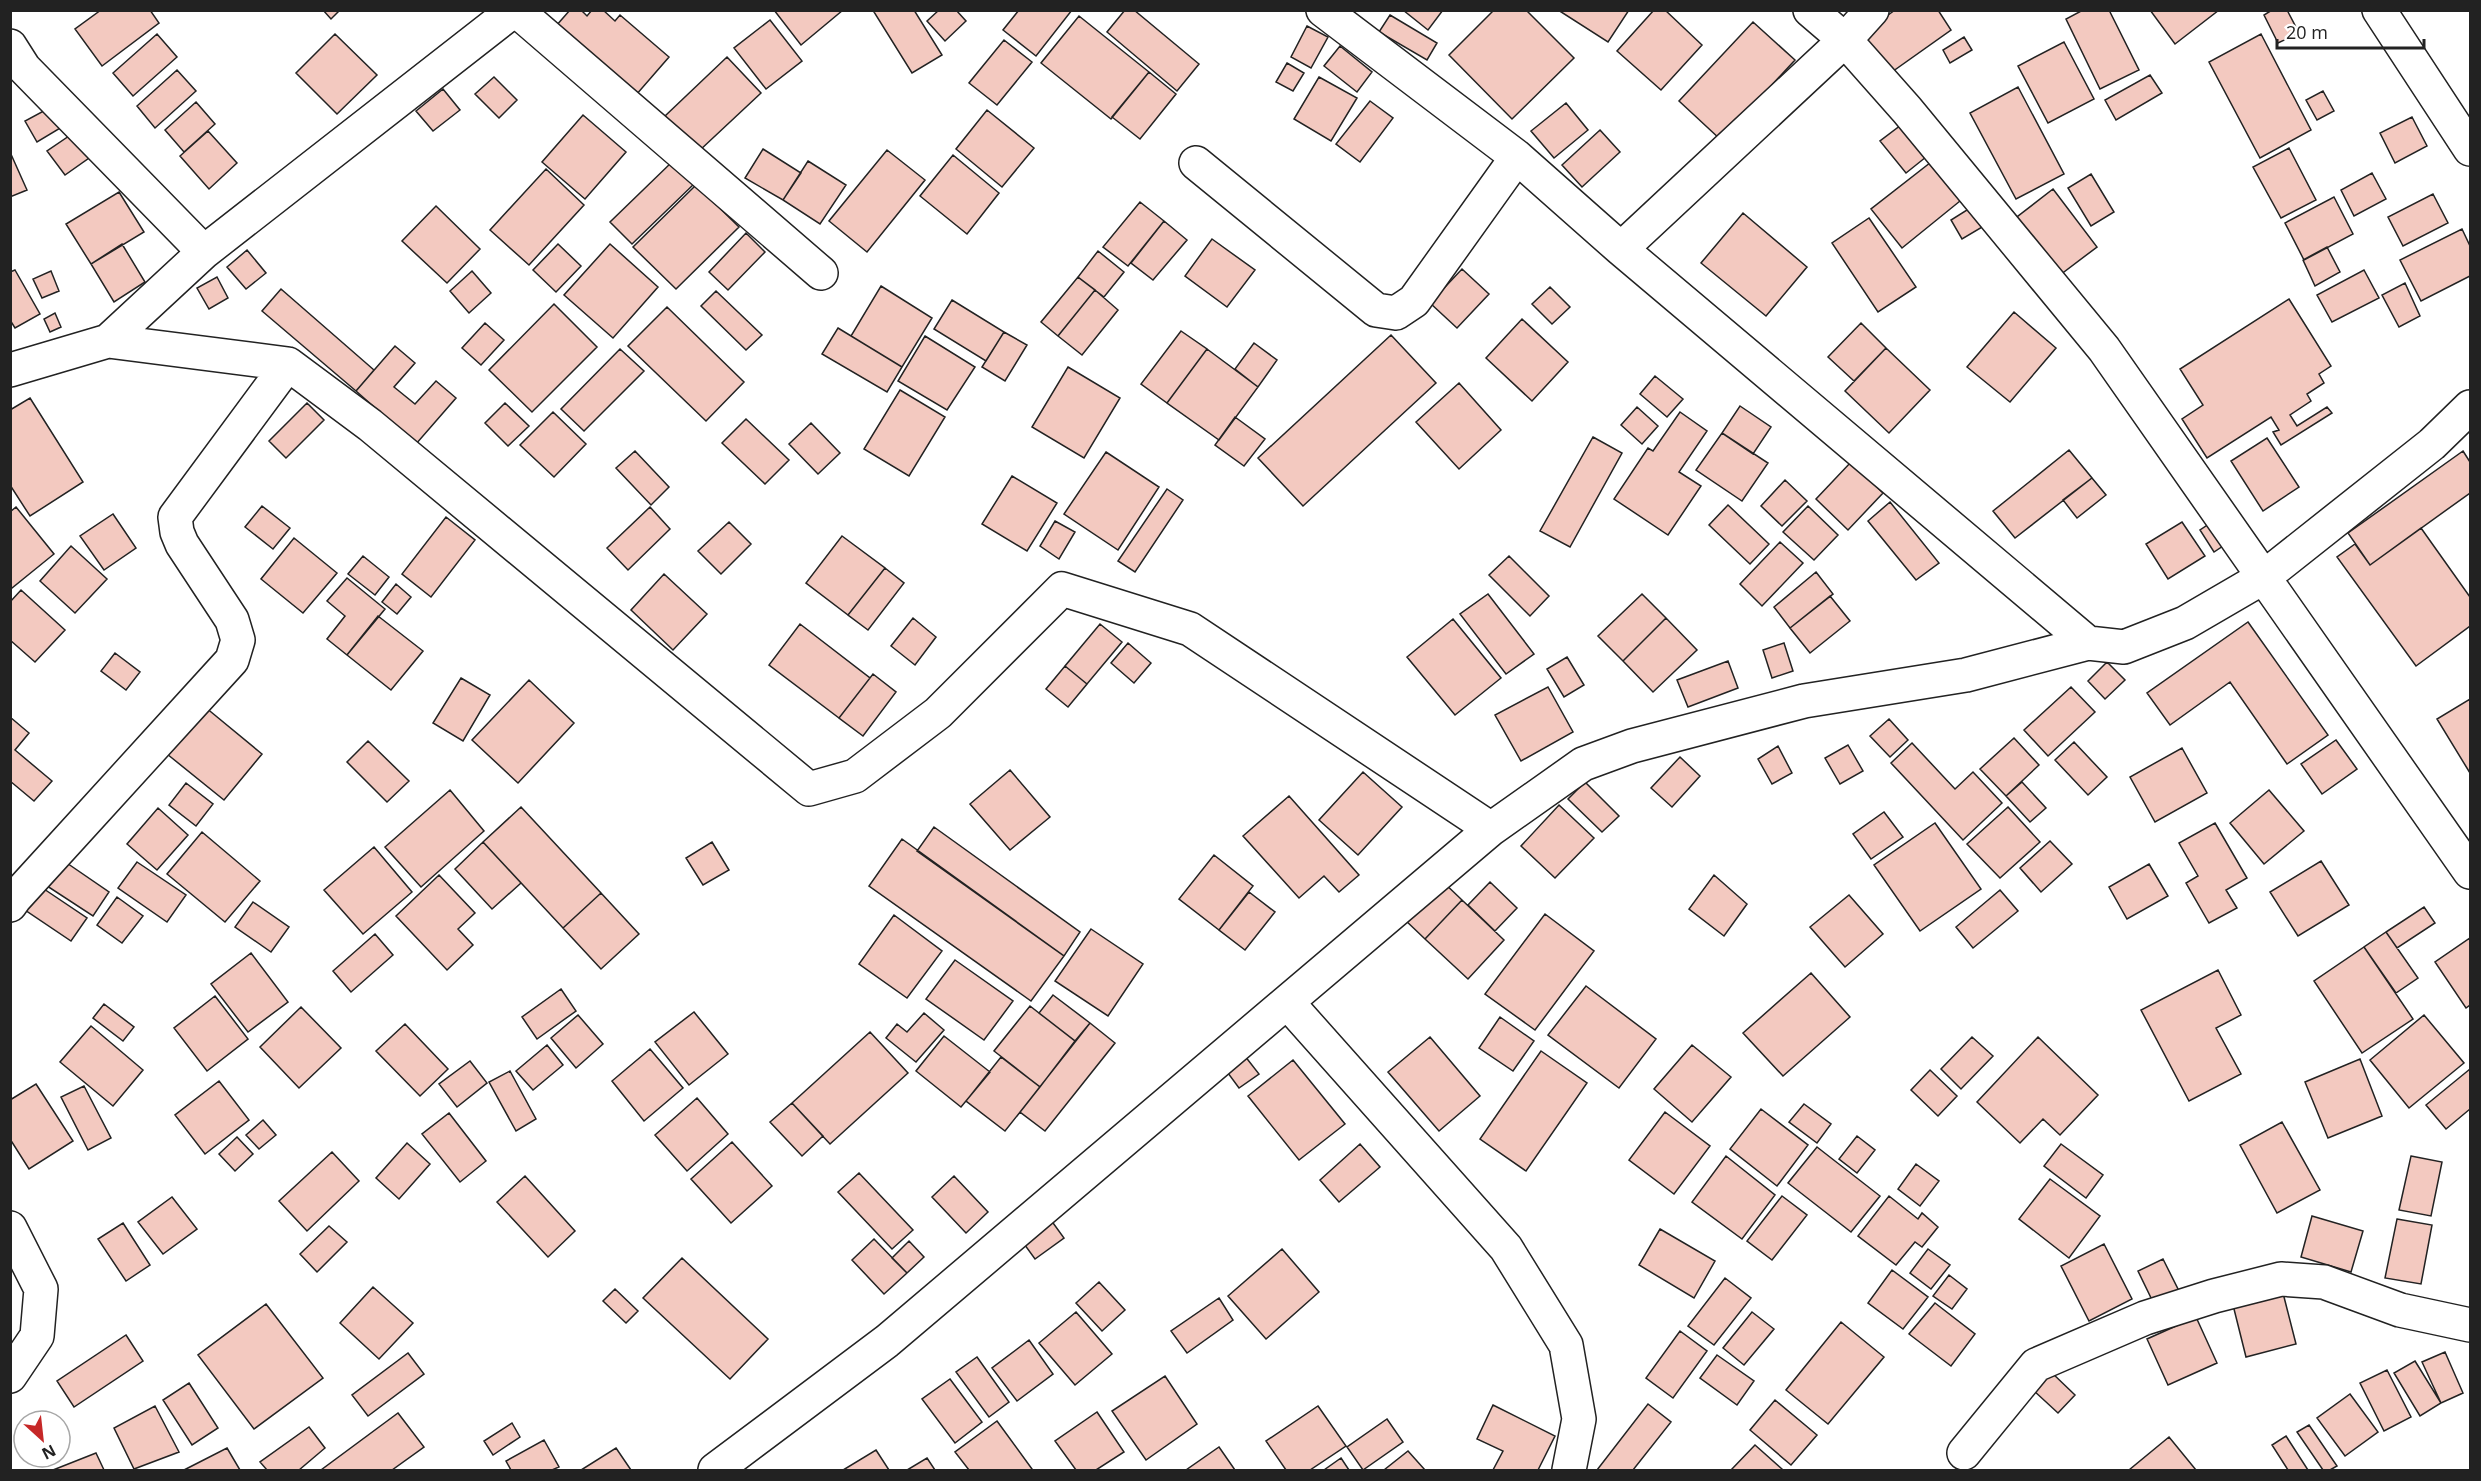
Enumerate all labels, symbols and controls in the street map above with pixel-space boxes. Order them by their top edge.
scale bar [2277,12,2424,50]
text: 20 m [2286,20,2328,44]
north arrow [12,1409,72,1469]
text: N [38,1440,60,1465]

